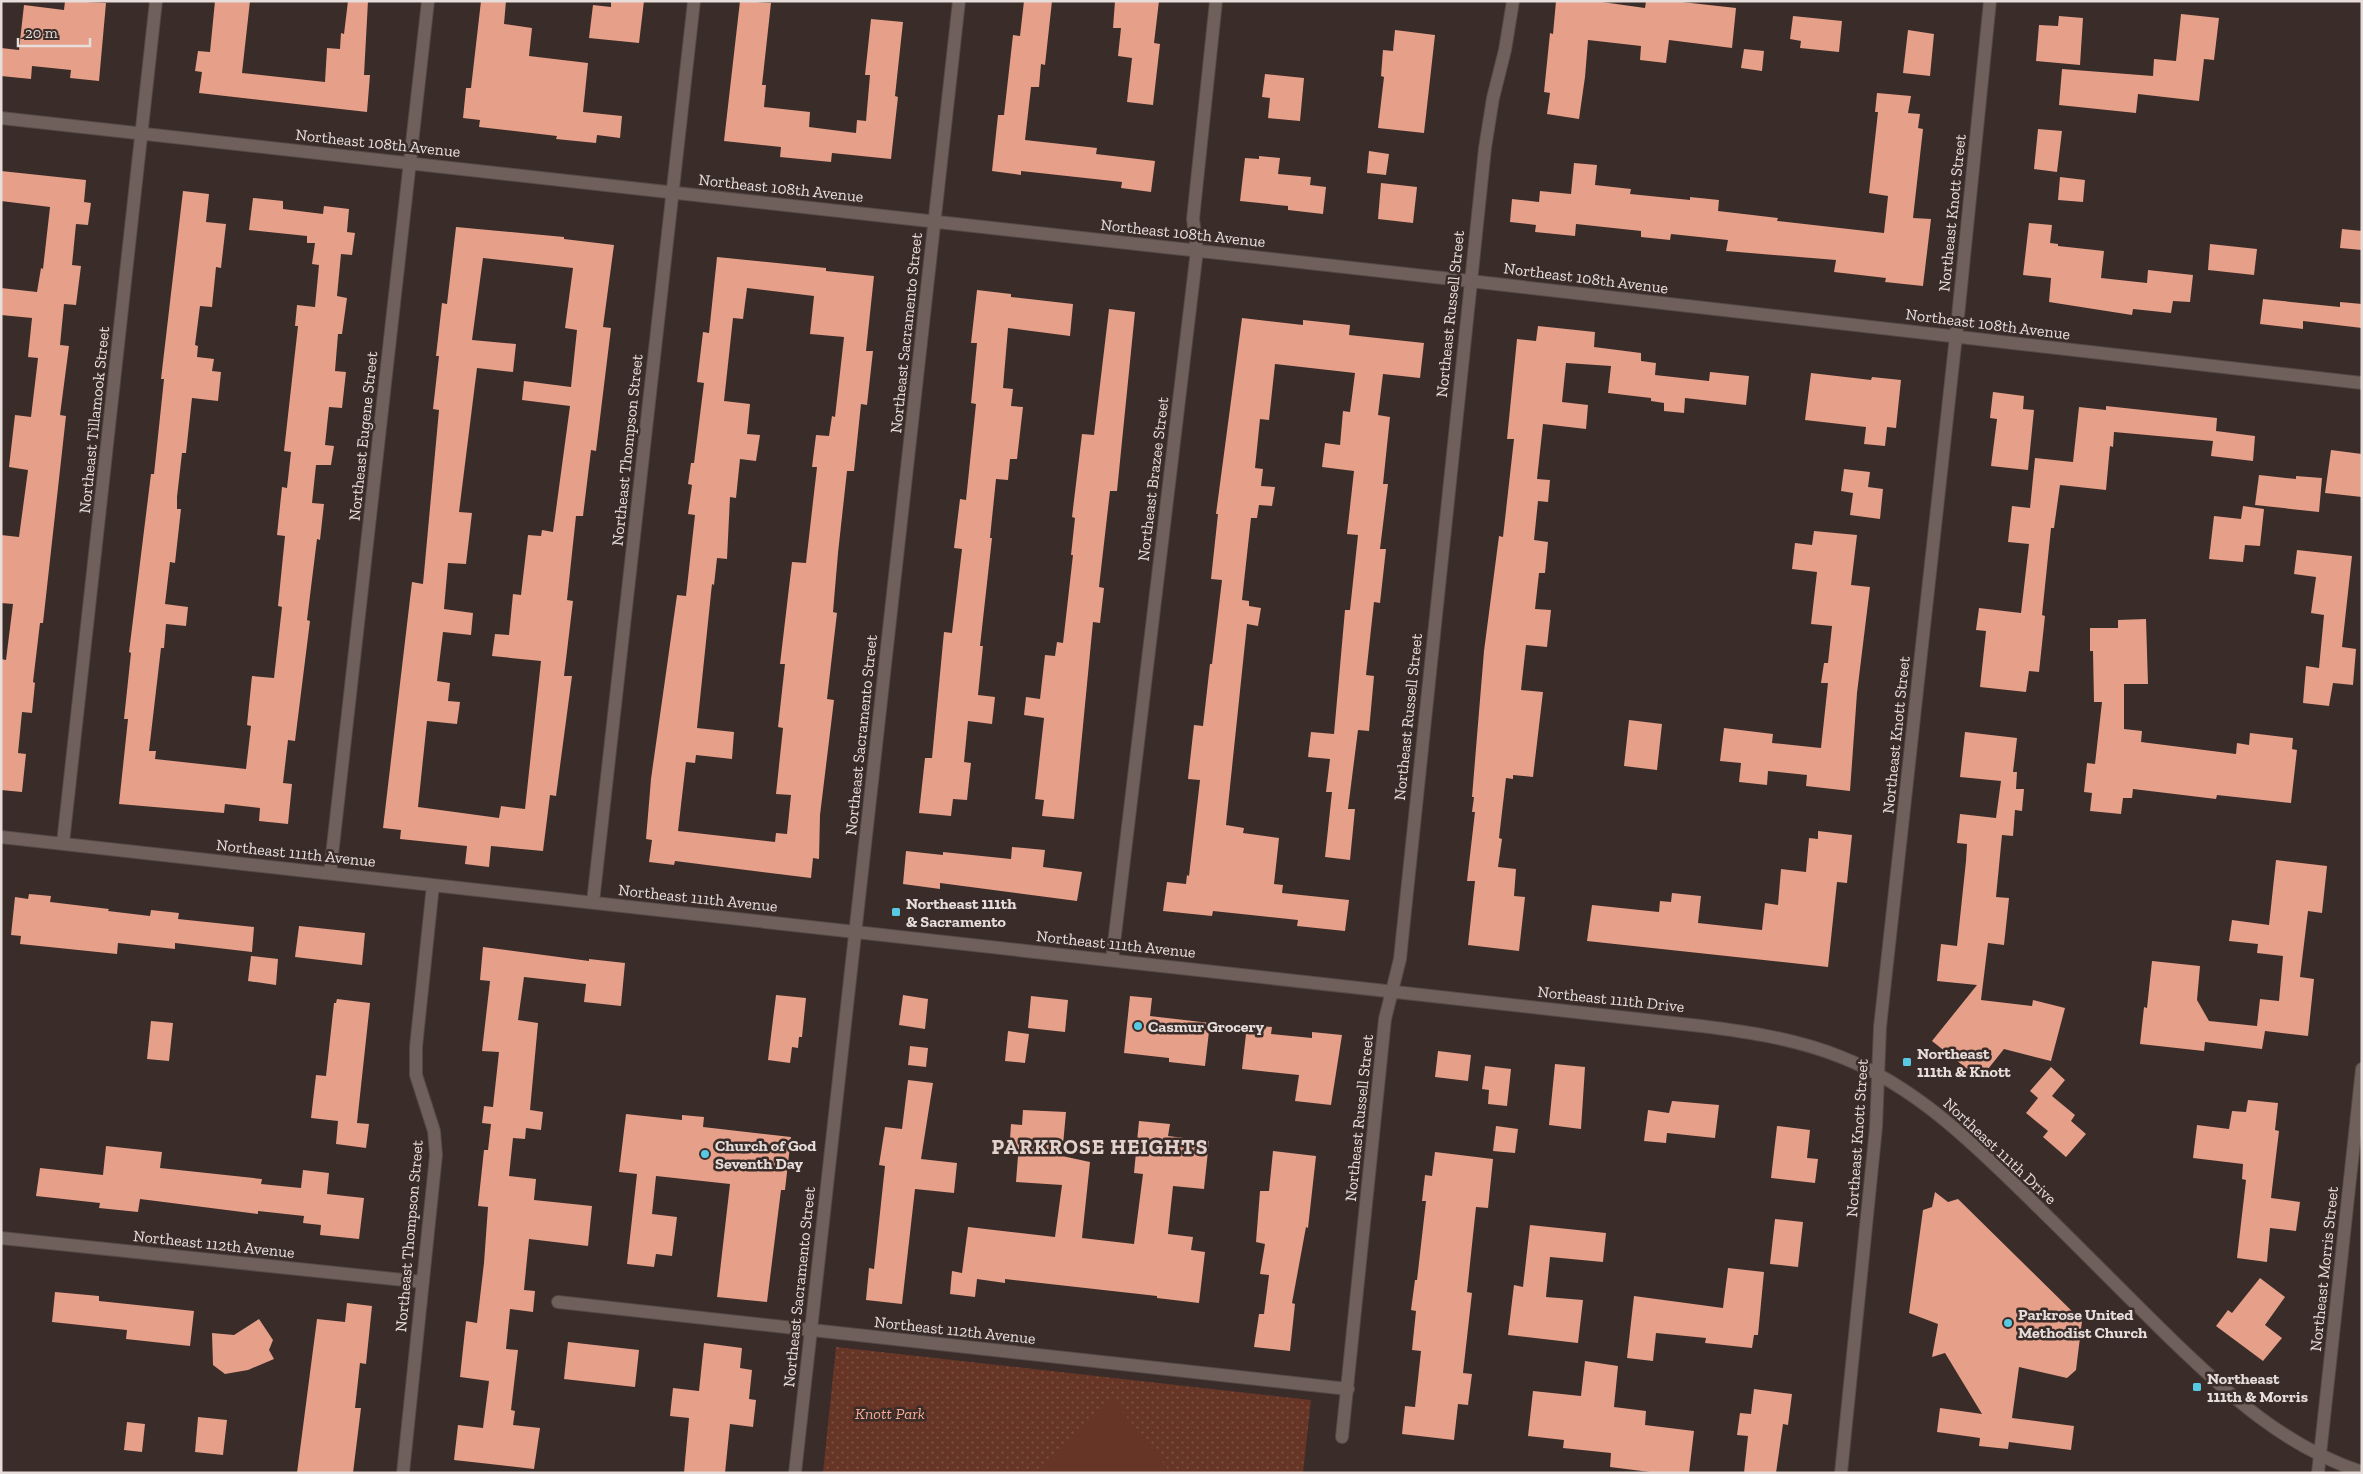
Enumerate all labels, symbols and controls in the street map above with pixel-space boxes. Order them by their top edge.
scale bar [18,15,90,47]
text: 20 m [25,24,58,42]
street label: Northeast 108th Avenue [295,125,461,161]
street label: Northeast Knott Street [1934,133,1970,293]
street label: Northeast 108th Avenue [698,170,864,206]
street label: Northeast 108th Avenue [1100,215,1266,251]
street label: Northeast Russell Street [1432,230,1468,398]
street label: Northeast Sacramento Street [886,232,926,434]
street label: Northeast 108th Avenue [1503,258,1669,298]
street label: Northeast 108th Avenue [1905,304,2071,344]
street label: Northeast Tillamook Street [75,326,113,514]
street label: Northeast Eugene Street [345,350,381,522]
street label: Northeast Thompson Street [607,353,647,547]
street label: Northeast Brazee Street [1133,396,1173,562]
street label: Northeast Russell Street [1390,633,1426,801]
street label: Northeast Sacramento Street [841,634,881,836]
street label: Northeast Knott Street [1878,655,1914,815]
street label: Northeast 111th Avenue [215,835,377,871]
street label: Northeast 111th Avenue [617,880,779,916]
place label: Northeast 111th & Sacramento [906,894,1017,931]
marker: Northeast 111th & Sacramento [890,906,902,918]
street label: Northeast 111th Avenue [1035,926,1197,962]
street label: Northeast 111th Drive [1537,982,1685,1016]
place label: Casmur Grocery [1148,1017,1265,1036]
marker: Casmur Grocery [1132,1020,1144,1032]
street label: Northeast Russell Street [1341,1034,1377,1202]
place label: Northeast 111th & Knott [1917,1044,2011,1081]
marker: Northeast 111th & Knott [1901,1056,1913,1068]
street label: Northeast Knott Street [1842,1058,1872,1218]
street label: Northeast 111th Drive [1940,1094,2060,1208]
district label: PARKROSE HEIGHTS [992,1134,1208,1159]
place label: Church of God Seventh Day [715,1136,816,1173]
street label: Northeast Thompson Street [391,1139,427,1333]
marker: Church of God Seventh Day [699,1148,711,1160]
street label: Northeast Sacramento Street [779,1186,819,1388]
street label: Northeast Morris Street [2306,1186,2342,1352]
street label: Northeast 112th Avenue [132,1226,296,1262]
place label: Parkrose United Methodist Church [2018,1305,2148,1342]
street label: Northeast 112th Avenue [873,1312,1037,1348]
marker: Parkrose United Methodist Church [2002,1317,2014,1329]
place label: Northeast 111th & Morris [2207,1369,2308,1406]
marker: Northeast 111th & Morris [2191,1381,2203,1393]
park label: Knott Park [855,1404,925,1423]

